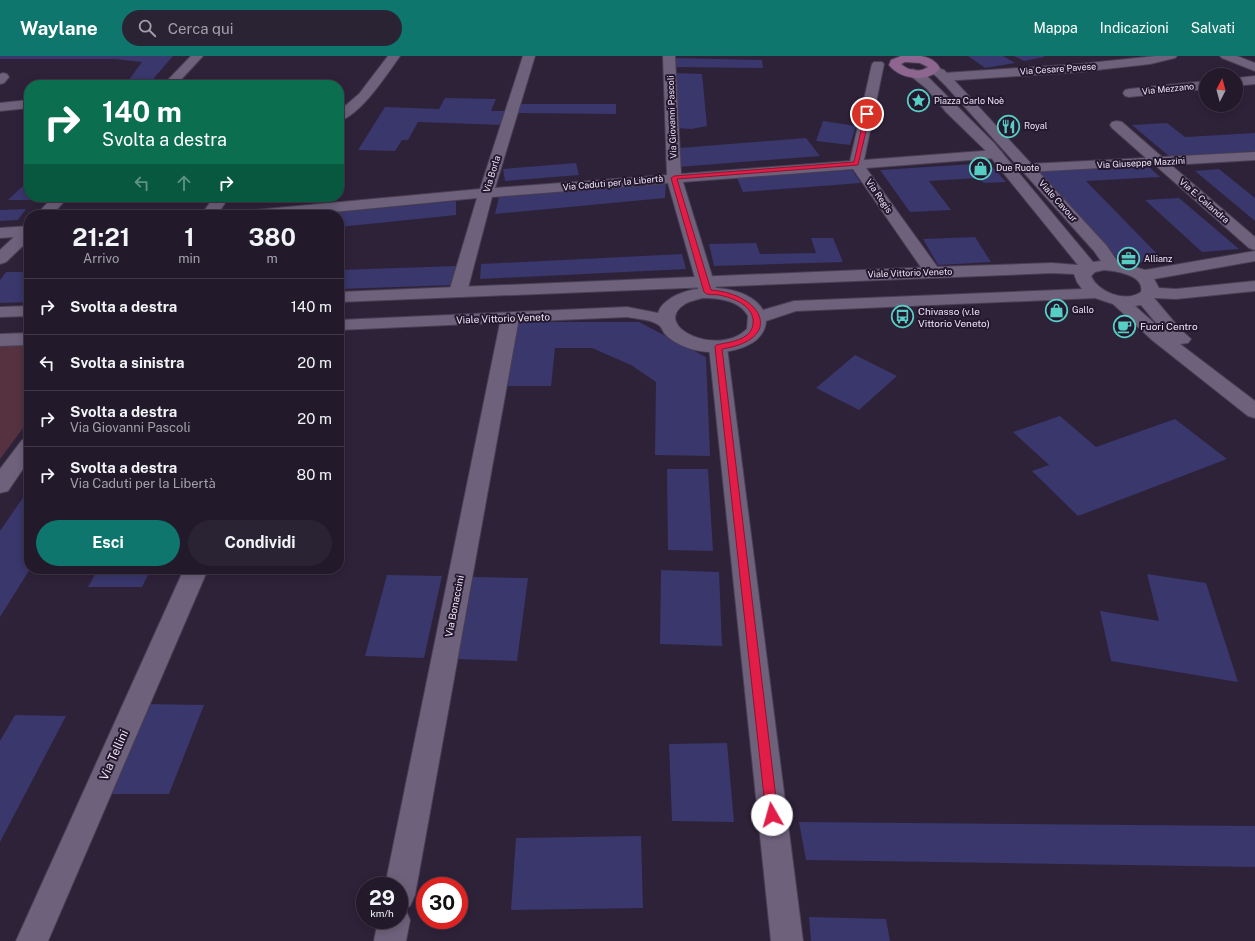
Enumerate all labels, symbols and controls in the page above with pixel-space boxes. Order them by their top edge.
search box [122,10,402,46]
text: Waylane [20,17,98,39]
icon: search [136,17,158,39]
text: Cerca qui [168,20,233,37]
text: Mappa [1033,20,1078,36]
text: Indicazioni [1100,20,1169,36]
text: Salvati [1191,20,1235,36]
street label: Via Cesare Pavese [1019,60,1097,77]
north arrow [1199,68,1243,112]
map controls [1199,68,1243,112]
street label: Via Giovanni Pascoli [665,75,678,159]
street label: Via Mezzano [1141,80,1195,97]
place icon: Piazza Carlo Noè [905,88,931,114]
text: 140 m [102,95,182,128]
place label: Piazza Carlo Noè [934,95,1004,106]
icon: right [36,96,88,148]
pin [850,97,884,131]
icon: arrive [856,103,878,125]
restaurant icon: Royal [996,113,1022,139]
place label: Royal [1024,120,1048,131]
text: Svolta a destra [102,129,227,150]
street label: Via Borla [481,154,502,194]
shop icon: Due Ruote [967,155,993,181]
street label: Via Giuseppe Mazzini [1097,155,1185,170]
place label: Due Ruote [996,162,1039,173]
icon: left [131,172,153,194]
icon: ahead [173,172,195,194]
icon: right [215,172,237,194]
street label: Via Caduti per la Libertà [562,173,664,192]
street label: Via E. Calandra [1177,176,1232,225]
street label: Via Regis [864,177,895,215]
street label: Viale Cavour [1037,178,1080,224]
text: 21:21 [72,223,130,251]
text: 1 [184,223,194,251]
text: 380 [248,223,296,251]
office icon: Allianz [1115,246,1141,272]
text: Arrivo [83,251,119,266]
text: min [178,251,200,266]
text: m [267,251,278,266]
place label: Allianz [1144,253,1172,264]
street label: Viale Vittorio Veneto [867,266,952,279]
icon: right [36,296,58,318]
shop icon: Gallo [1043,297,1069,323]
text: Svolta a destra [70,298,177,315]
text: 140 m [291,298,332,315]
bus stop icon: Chivasso (v.le Vittorio Veneto) [890,304,916,330]
place label: Gallo [1072,304,1094,315]
place label: Chivasso (v.le Vittorio Veneto) [918,305,990,329]
street label: Viale Vittorio Veneto [456,310,551,326]
cafe icon: Fuori Centro [1111,313,1137,339]
place label: Fuori Centro [1140,320,1198,332]
icon: left [36,352,58,374]
text: Svolta a sinistra [70,354,184,371]
text: 20 m [297,354,332,371]
text: Svolta a destra [70,403,177,420]
icon: right [36,408,58,430]
text: 20 m [297,410,332,427]
text: Via Giovanni Pascoli [70,420,191,435]
text: Svolta a destra [70,459,177,476]
icon: right [36,464,58,486]
text: 80 m [297,466,332,483]
text: Via Caduti per la Libertà [70,476,216,491]
button: Esci [36,520,180,566]
button: Condividi [188,520,332,566]
street label: Via Bonaccini [442,574,466,638]
street label: Via Tellini [97,728,131,782]
position arrow [751,794,793,836]
speed limit sign: 30 [416,877,468,929]
text: 29 [369,886,395,910]
text: km/h [370,907,394,919]

